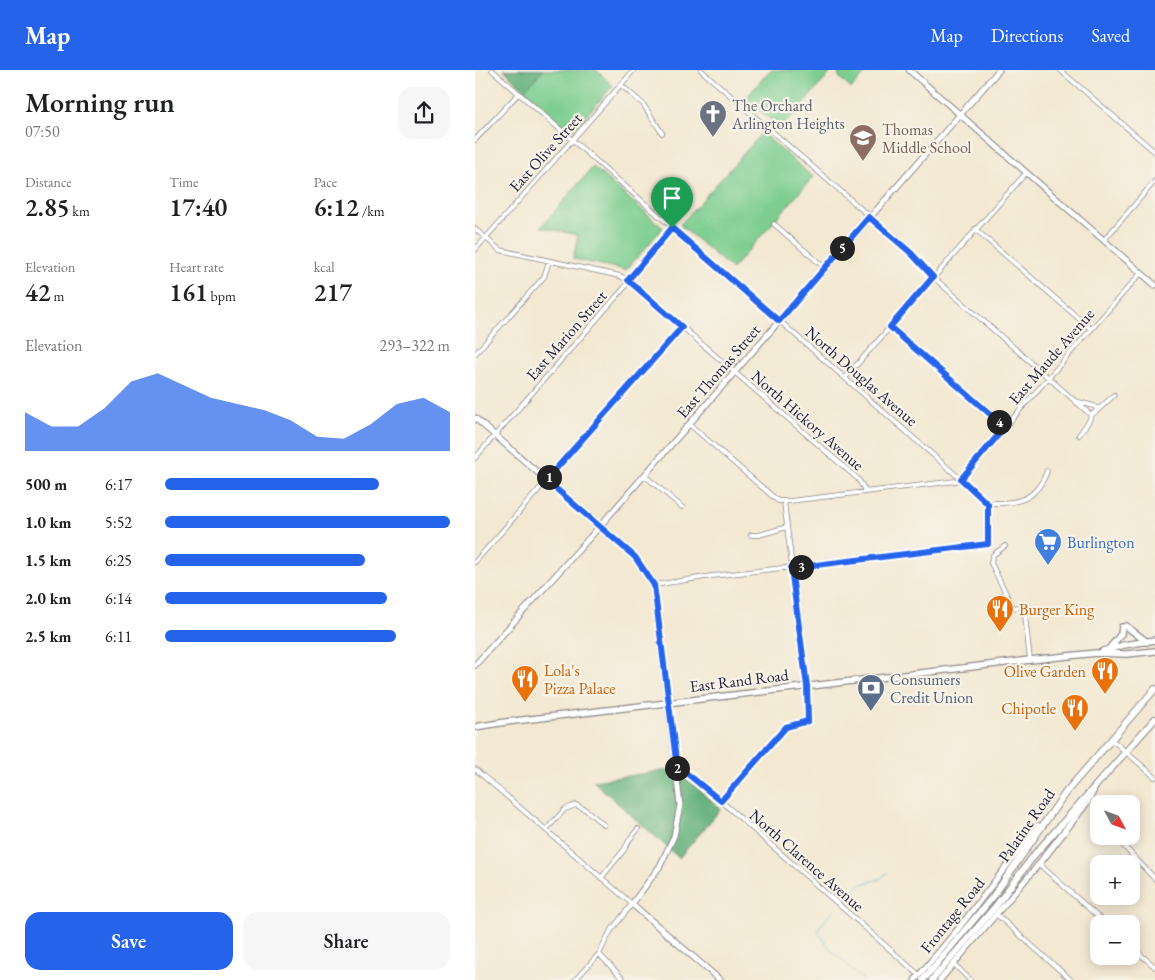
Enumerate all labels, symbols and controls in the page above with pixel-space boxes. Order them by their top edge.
text: Map [25,20,70,51]
text: Map [931,24,963,47]
text: Directions [991,24,1063,47]
text: Saved [1091,24,1130,47]
text: Morning run [25,84,175,120]
button: share [398,87,450,139]
place label: The Orchard Arlington Heights [731,95,845,134]
church icon: The Orchard Arlington Heights [698,99,728,138]
street label: East Olive Street [504,108,586,196]
place label: Thomas Middle School [882,119,972,158]
text: 07:50 [25,121,60,142]
school or university icon: Thomas Middle School [848,123,878,162]
text: Distance [25,173,72,191]
text: Time [169,173,199,191]
text: Pace [314,173,337,191]
pin [651,177,693,228]
icon: arrive [658,184,686,212]
text: 2.85 [25,191,70,223]
text: 17:40 [169,191,227,223]
text: 6:12 [314,191,359,223]
text: km [70,202,90,220]
text: /km [359,202,385,220]
pin: 5 [829,236,855,260]
text: 5 [839,239,846,257]
text: Elevation [25,258,75,276]
text: Heart rate [169,258,224,276]
text: kcal [314,258,335,276]
text: 42 [25,276,51,308]
text: 161 [169,276,208,308]
text: 217 [314,276,352,308]
street label: East Marion Street [521,286,611,385]
text: m [51,287,64,305]
text: bpm [208,287,236,305]
street label: East Maude Avenue [1004,304,1099,409]
street label: East Thomas Street [672,320,765,423]
street label: North Douglas Avenue [801,322,922,431]
text: Elevation [25,335,83,356]
text: 293–322 m [379,335,450,356]
street label: North Hickory Avenue [747,366,868,475]
pin: 4 [987,410,1011,434]
text: 4 [996,413,1003,431]
pin: 1 [537,464,561,490]
text: 1 [546,468,553,486]
text: 500 m [25,474,67,495]
text: 6:17 [105,474,132,495]
text: 1.0 km [25,512,71,533]
text: 5:52 [105,512,132,533]
supermarket icon: Burlington [1033,527,1063,566]
place label: Burlington [1067,532,1135,553]
text: 1.5 km [25,550,71,571]
text: 6:25 [105,550,132,571]
pin: 3 [789,554,813,580]
text: 3 [798,558,805,576]
text: 2.0 km [25,588,71,609]
text: 6:14 [105,588,132,609]
restaurant icon: Burger King [985,594,1015,633]
place label: Burger King [1019,599,1095,620]
text: 2.5 km [25,626,71,647]
text: 6:11 [105,626,132,647]
restaurant icon: Olive Garden [1090,656,1120,695]
place label: Lola's Pizza Palace [544,660,615,699]
place label: Olive Garden [1004,661,1087,682]
restaurant icon: Lola's Pizza Palace [510,664,540,703]
street label: East Rand Road [688,664,791,697]
place label: Consumers Credit Union [890,669,974,708]
bank icon: Consumers Credit Union [856,673,886,712]
restaurant icon: Chipotle [1060,693,1090,732]
place label: Chipotle [1001,698,1056,719]
pin: 2 [665,756,689,780]
text: 2 [674,759,681,777]
street label: Palatine Road [993,784,1060,866]
north arrow [1090,795,1140,845]
map controls [1090,795,1140,965]
street label: North Clarence Avenue [745,805,868,916]
button: + [1090,855,1140,905]
street label: Frontage Road [916,873,990,957]
button: Save [25,912,233,970]
button: Share [243,912,450,970]
button: − [1090,915,1140,965]

